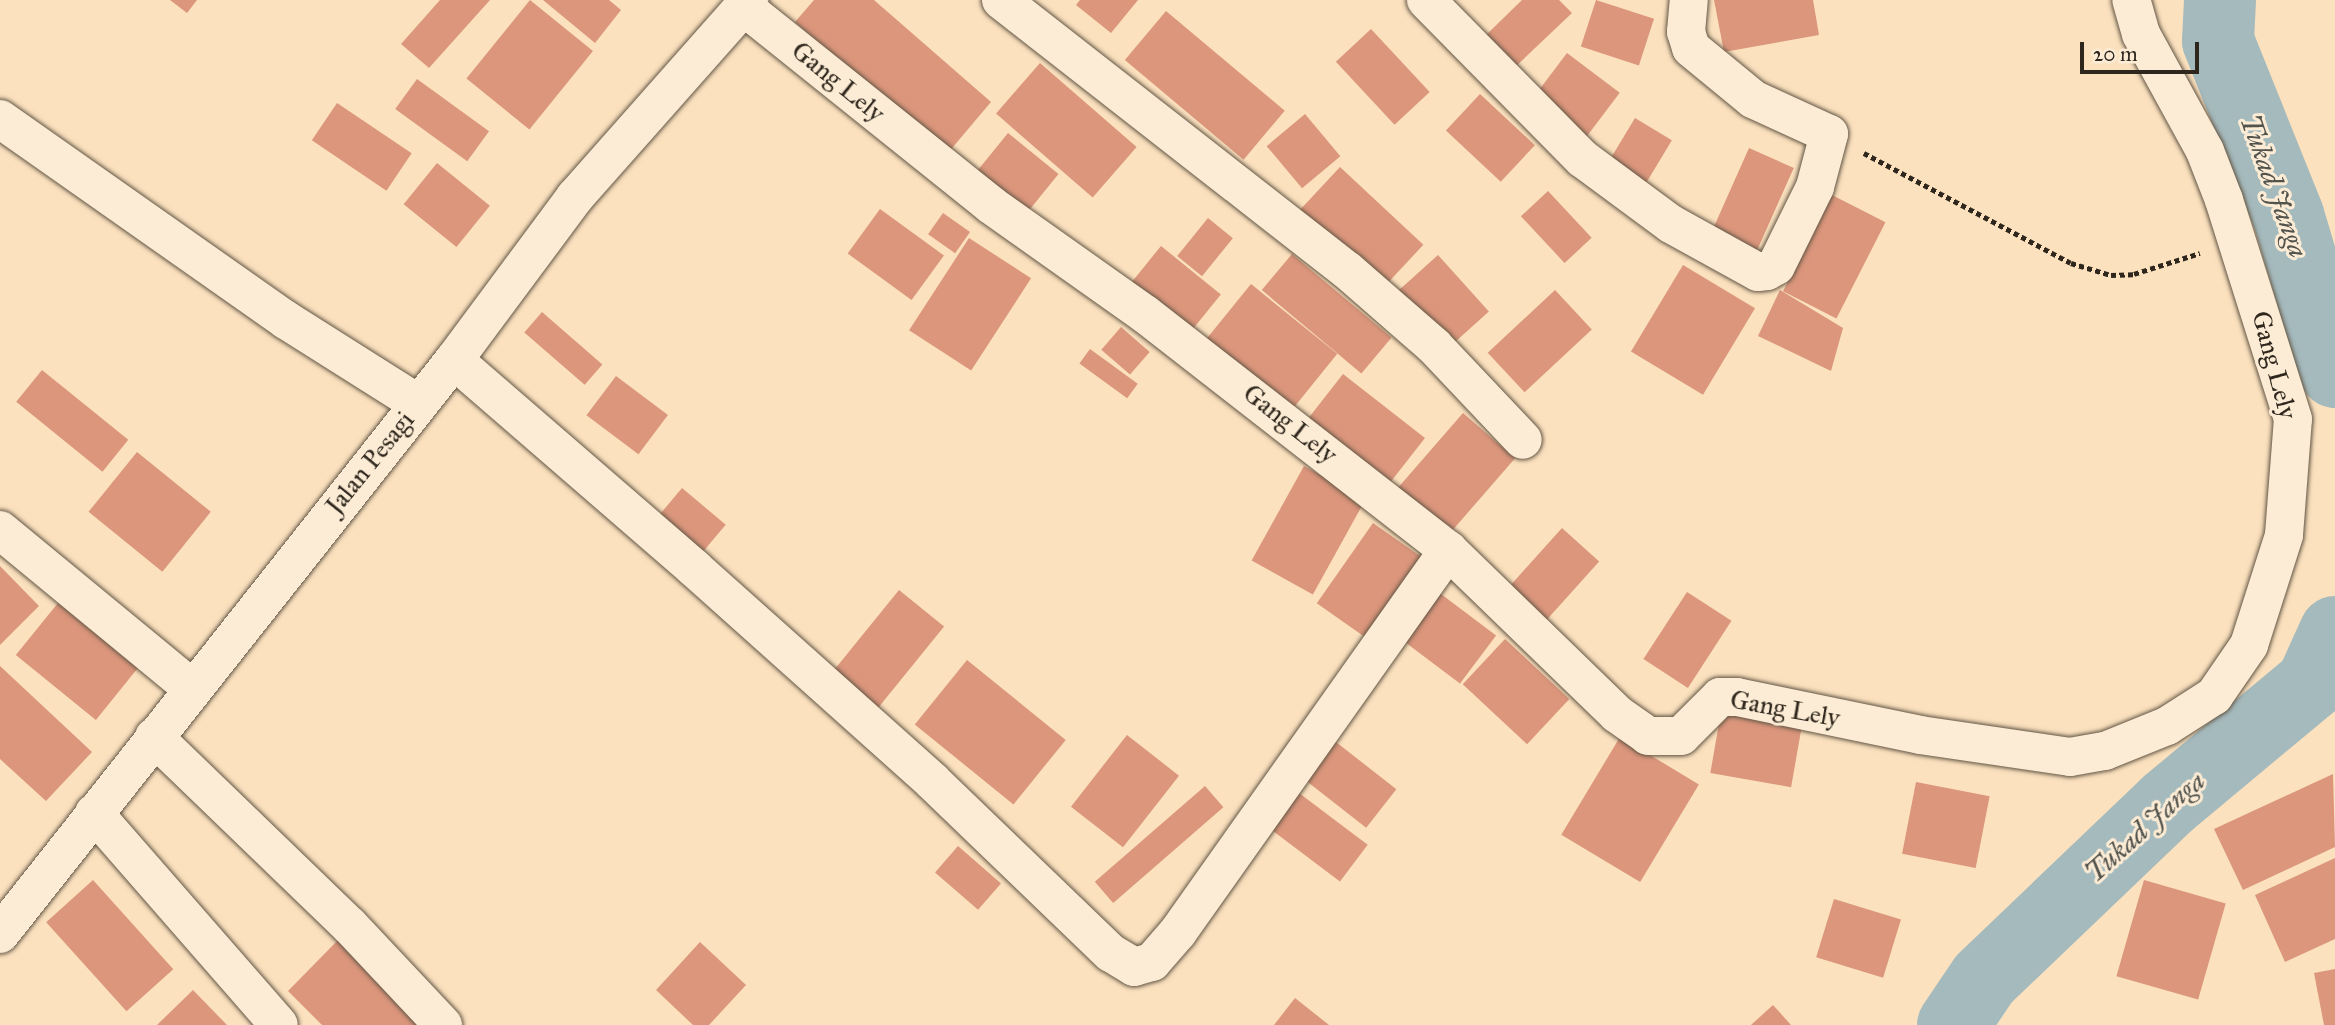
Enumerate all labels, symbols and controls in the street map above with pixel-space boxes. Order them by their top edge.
scale bar [2083,28,2202,72]
street label: Gang Lely [785,35,891,129]
text: 20 m [2093,41,2138,67]
water label: Tukad Janga [2233,110,2315,262]
street label: Gang Lely [2245,308,2303,422]
street label: Gang Lely [1237,378,1343,470]
street label: Jalan Pesagi [319,405,421,521]
street label: Gang Lely [1728,684,1842,734]
water label: Tukad Janga [2078,764,2212,890]

